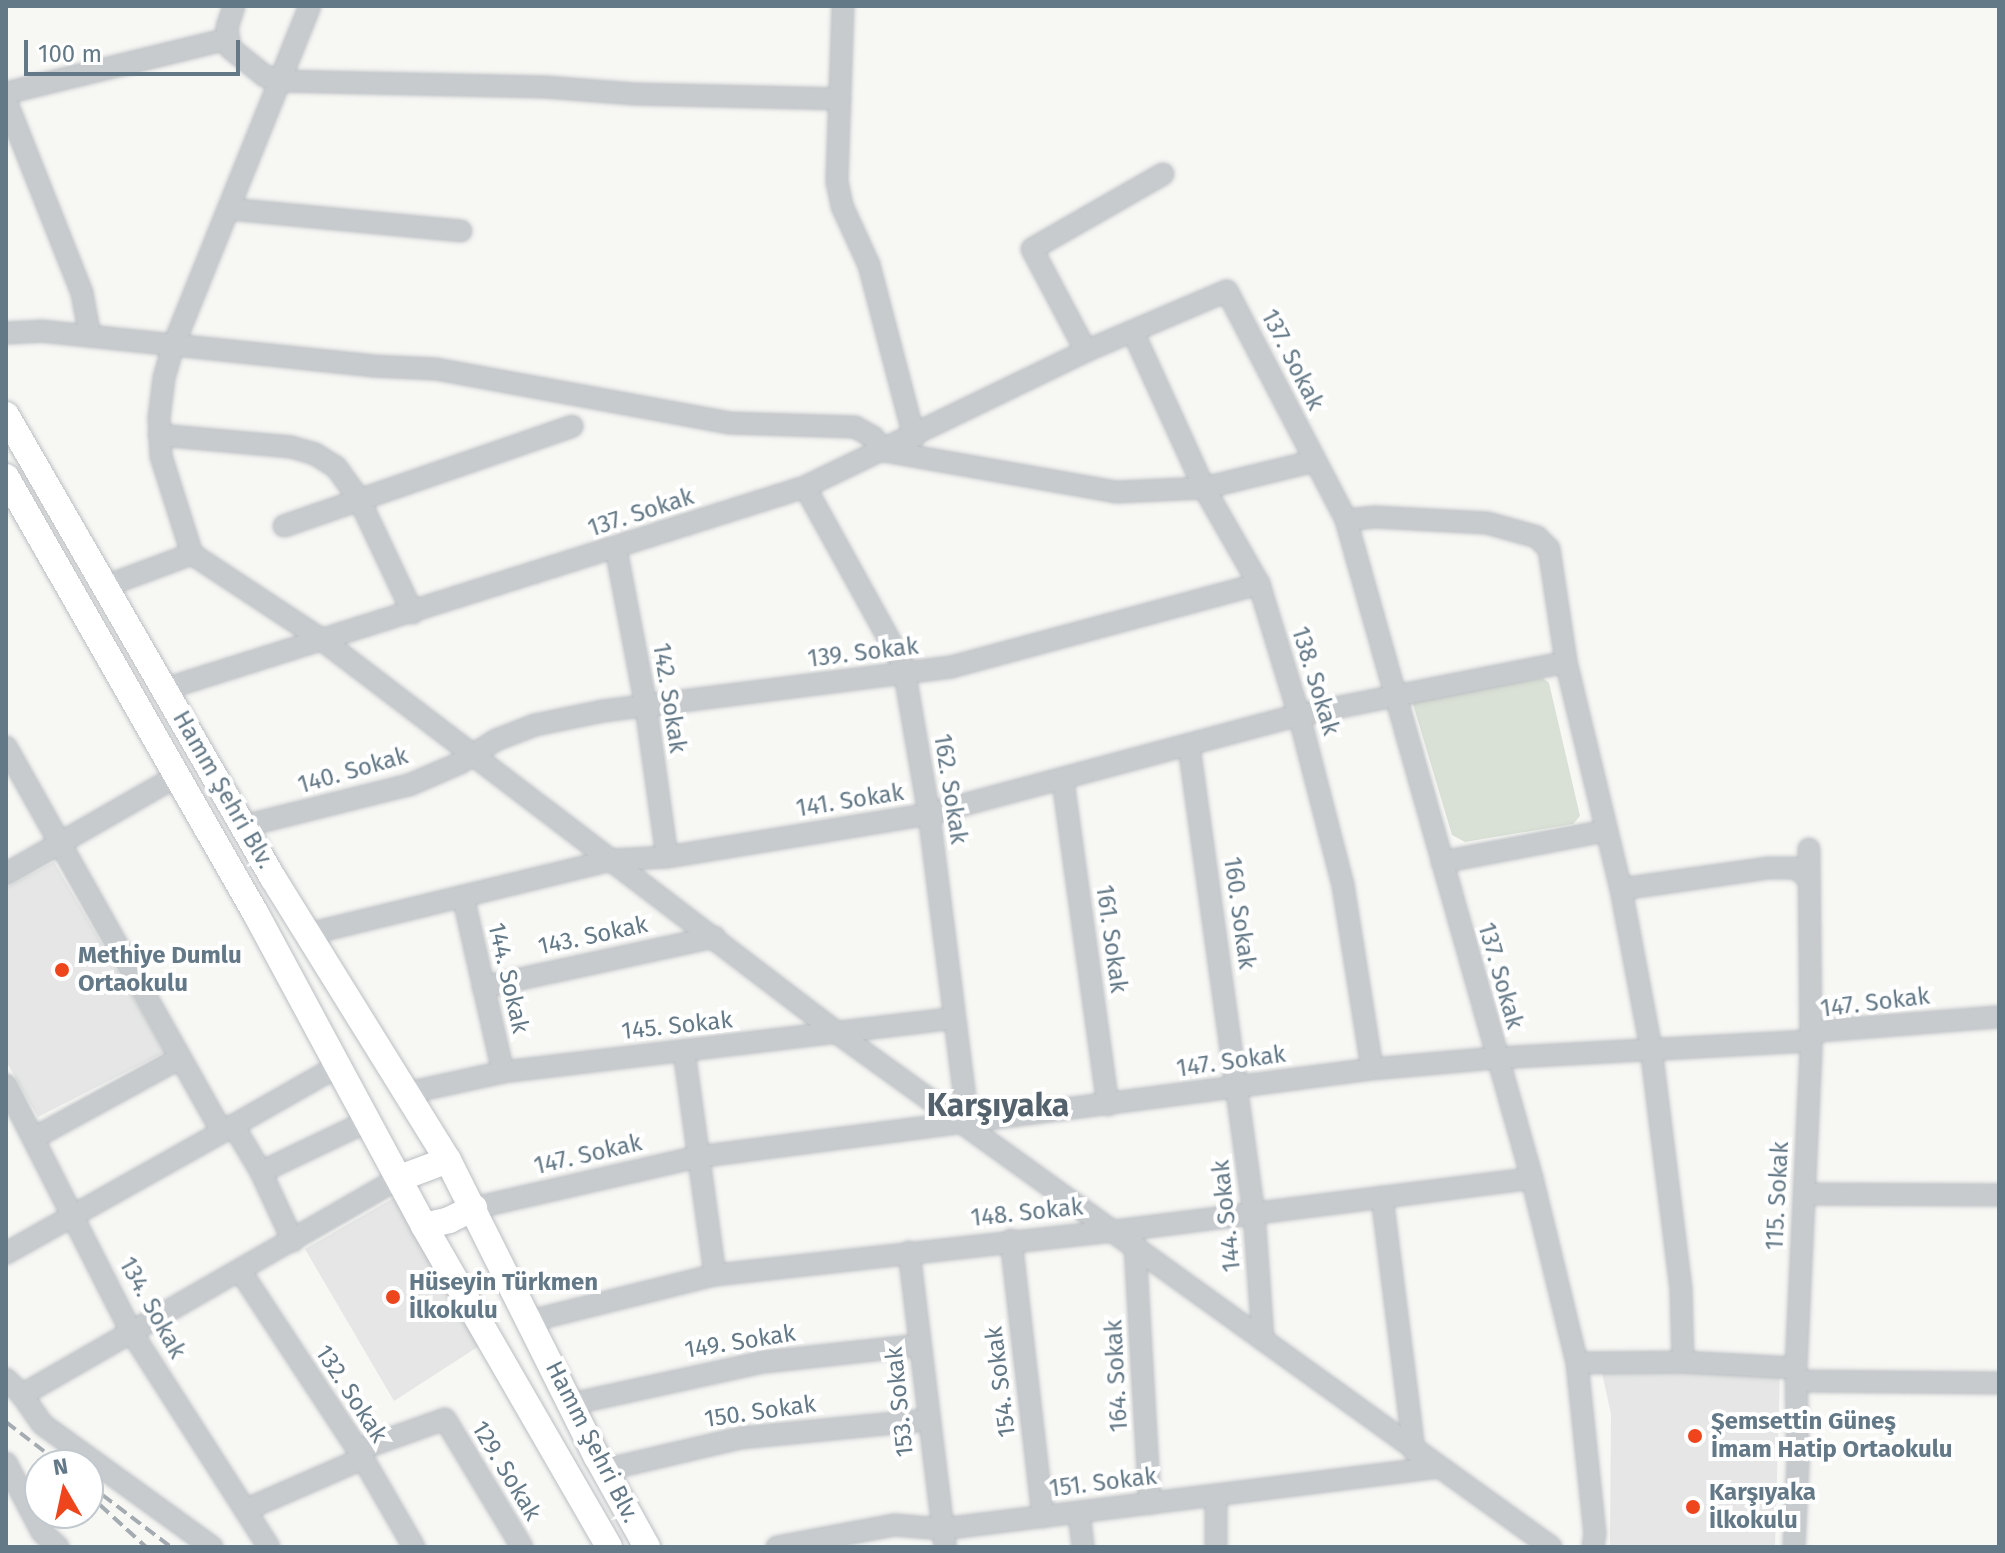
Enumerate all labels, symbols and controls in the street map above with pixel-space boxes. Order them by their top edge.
scale bar [28,24,244,74]
text: 100 m [38,40,102,68]
street label: 137. Sokak [1254,305,1330,415]
street label: 137. Sokak [585,482,697,544]
street label: 138. Sokak [1285,623,1345,739]
street label: 139. Sokak [806,632,920,674]
street label: 142. Sokak [646,641,692,755]
street label: Hamm Şehri Blv. [166,706,280,874]
street label: 162. Sokak [927,732,973,846]
street label: 140. Sokak [295,742,411,800]
street label: 141. Sokak [794,778,906,824]
street label: 160. Sokak [1217,855,1261,971]
street label: 161. Sokak [1089,883,1133,995]
street label: 143. Sokak [536,910,650,962]
street label: 137. Sokak [1471,919,1529,1033]
street label: 144. Sokak [481,920,535,1036]
place label: Methiye Dumlu Ortaokulu [78,942,242,998]
marker: Methiye Dumlu Ortaokulu [53,961,71,979]
street label: 147. Sokak [1819,982,1931,1024]
street label: 145. Sokak [620,1006,734,1046]
street label: 147. Sokak [1175,1040,1287,1084]
district label: Karşıyaka [927,1086,1069,1124]
street label: 147. Sokak [531,1129,645,1181]
street label: 115. Sokak [1761,1141,1795,1251]
street label: 144. Sokak [1207,1159,1247,1273]
street label: 148. Sokak [969,1193,1085,1233]
street label: 134. Sokak [112,1252,192,1364]
place label: Hüseyin Türkmen İlkokulu [409,1269,598,1325]
marker: Hüseyin Türkmen İlkokulu [384,1288,402,1306]
street label: 149. Sokak [683,1319,797,1365]
street label: 164. Sokak [1100,1319,1134,1433]
street label: 154. Sokak [980,1325,1022,1439]
street label: 132. Sokak [309,1340,393,1448]
street label: 153. Sokak [880,1345,920,1459]
street label: Hamm Şehri Blv. [539,1356,645,1528]
street label: 150. Sokak [702,1390,818,1434]
place label: Şemsettin Güneş İmam Hatip Ortaokulu [1711,1408,1953,1464]
street label: 129. Sokak [465,1416,547,1526]
marker: Şemsettin Güneş İmam Hatip Ortaokulu [1686,1427,1704,1445]
north arrow [24,1449,104,1529]
text: N [51,1452,70,1481]
street label: 151. Sokak [1048,1462,1158,1504]
place label: Karşıyaka İlkokulu [1709,1479,1816,1535]
marker: Karşıyaka İlkokulu [1684,1498,1702,1516]

